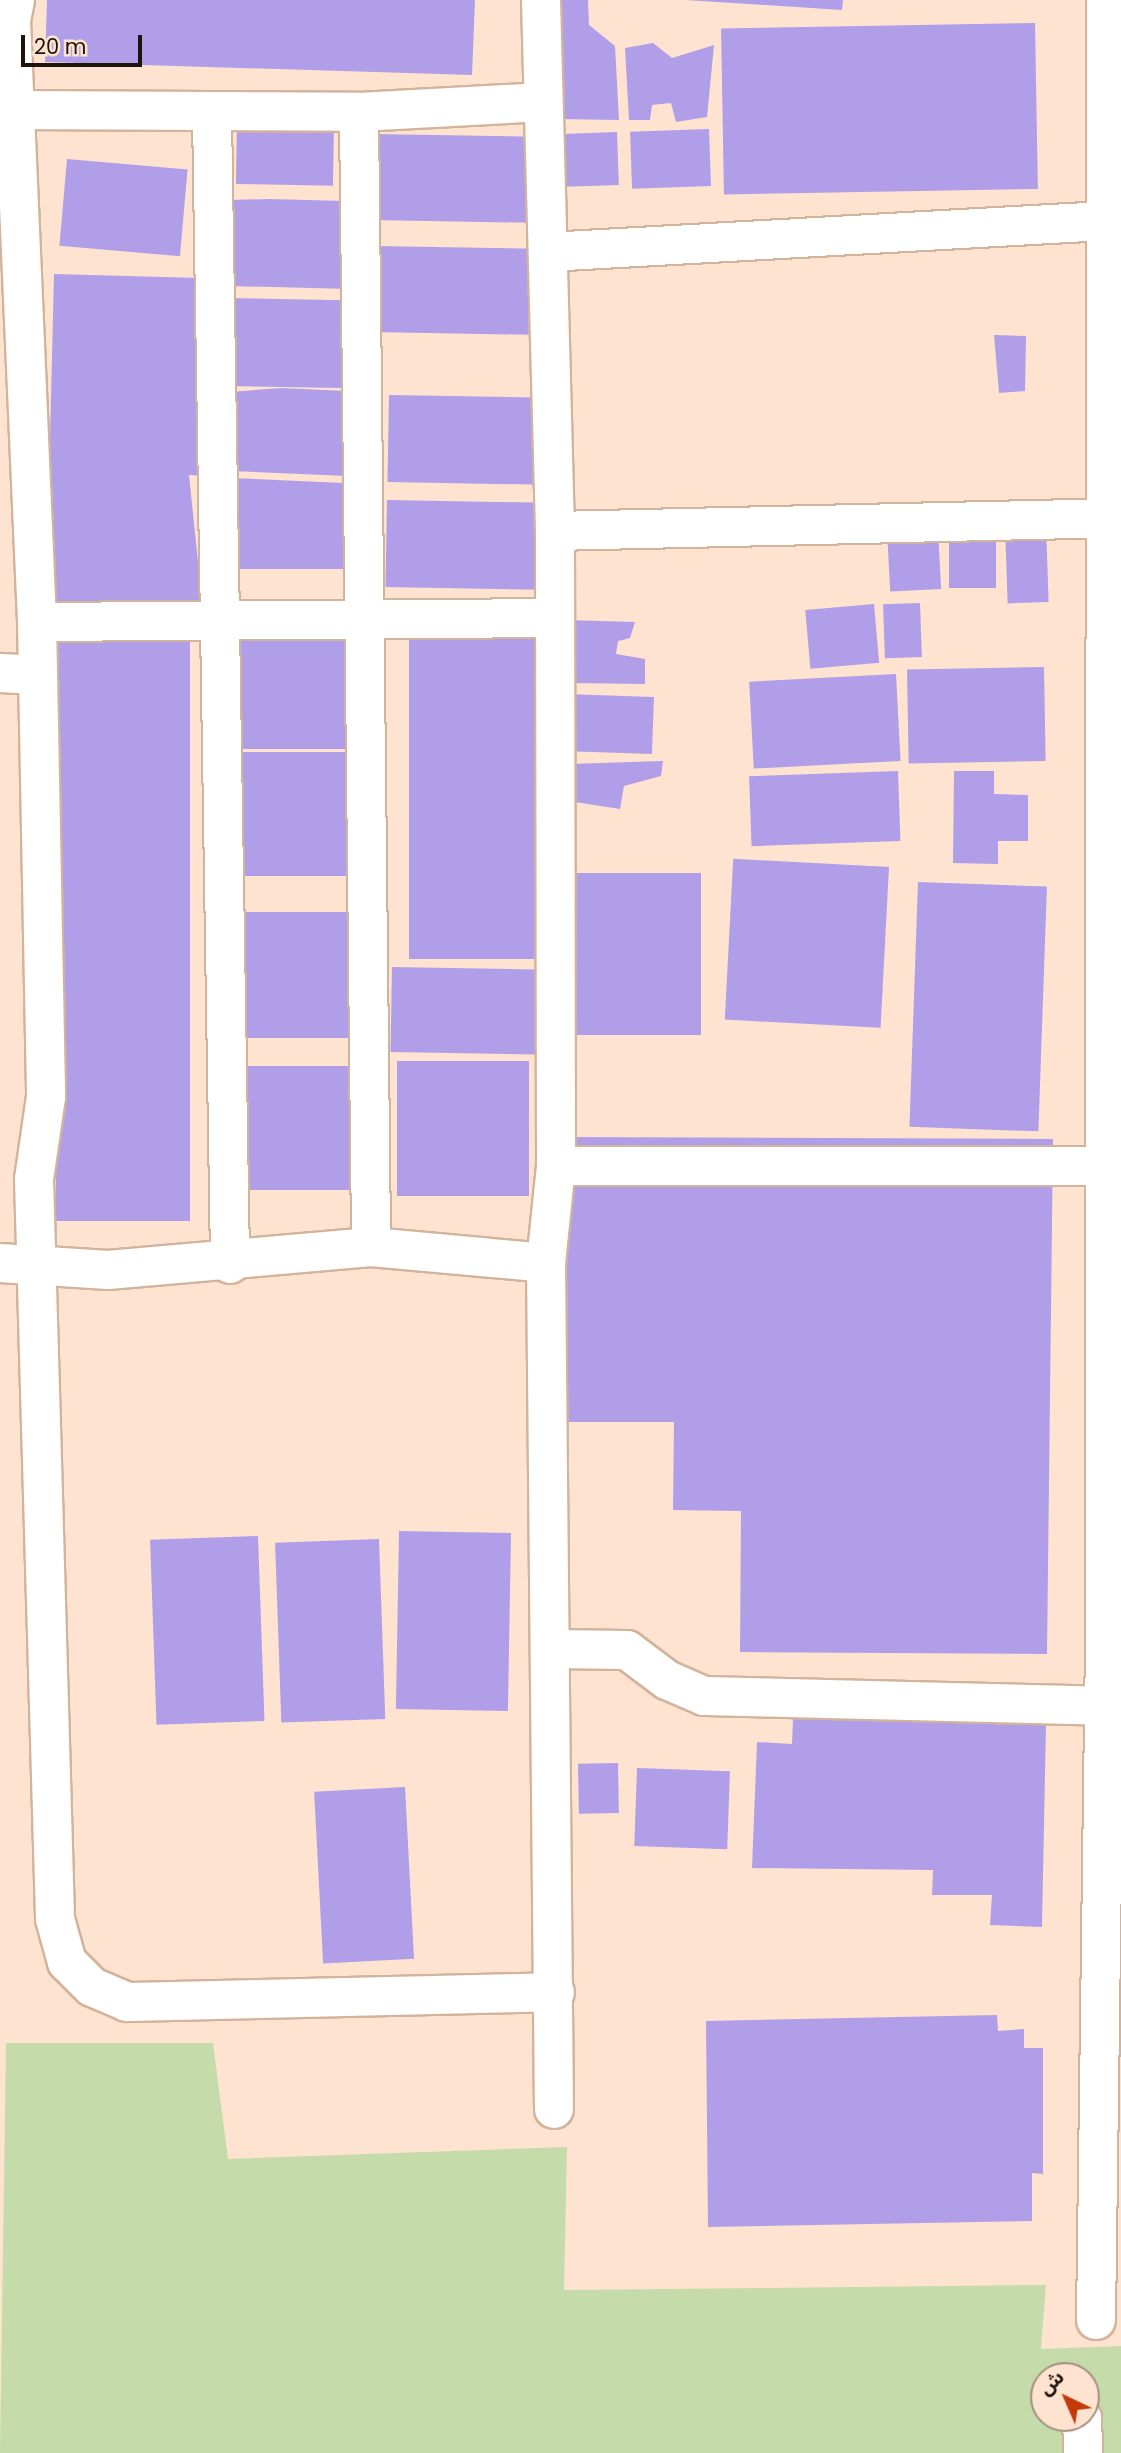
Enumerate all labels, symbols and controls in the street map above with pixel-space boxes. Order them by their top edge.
scale bar [24,21,145,65]
text: 20 m [34,32,87,61]
north arrow [1030,2362,1100,2432]
text: ش [1033,2364,1070,2402]

